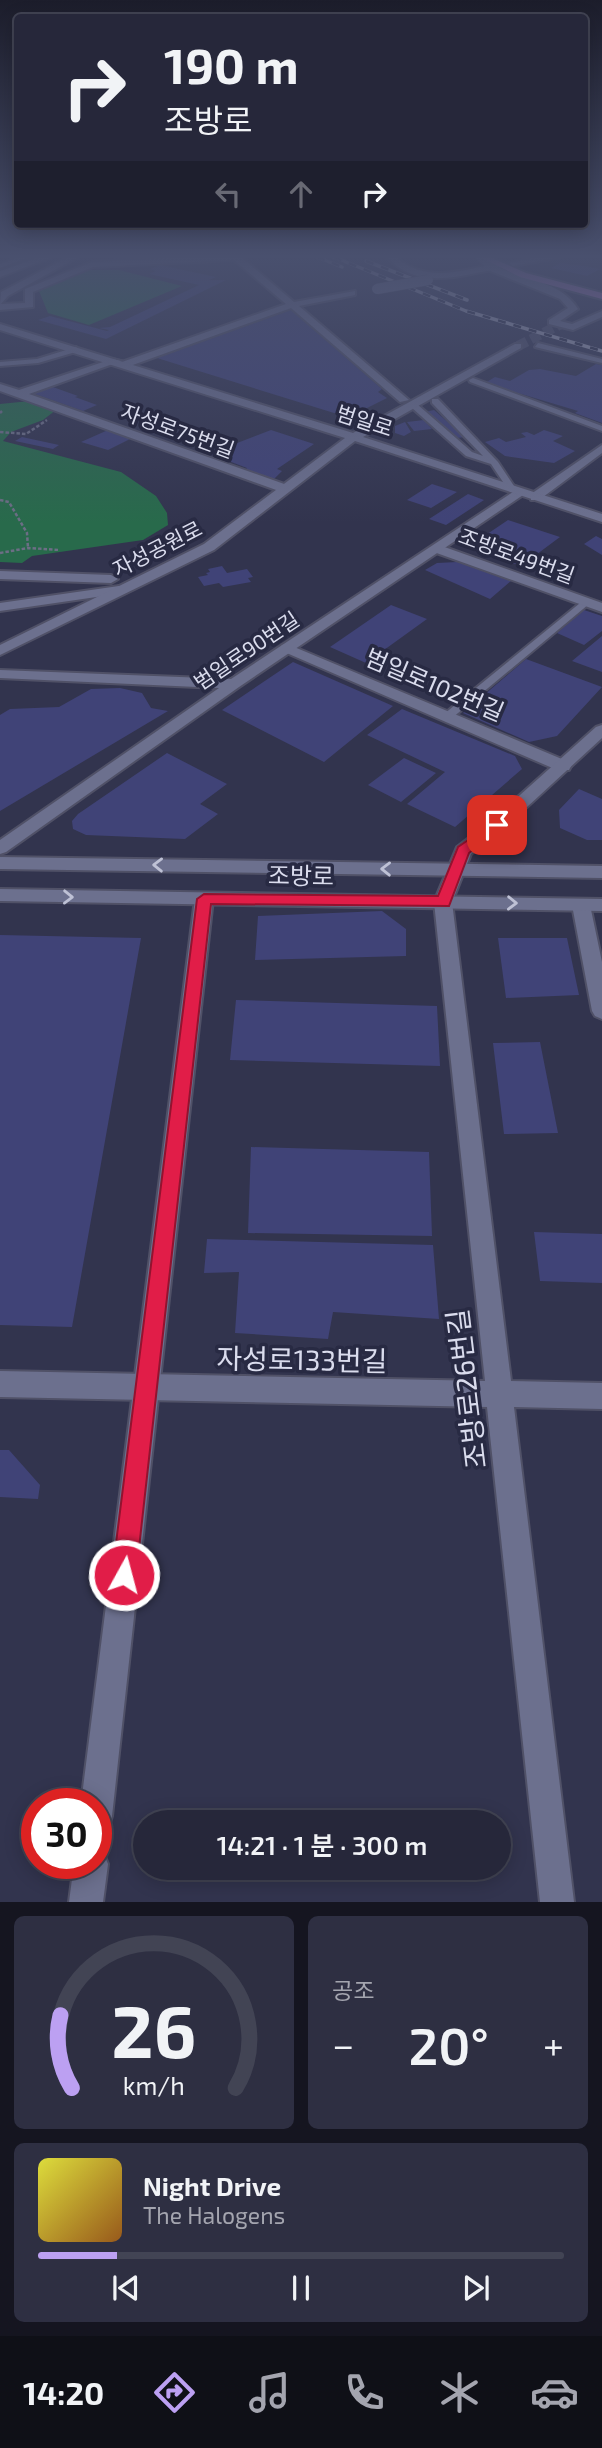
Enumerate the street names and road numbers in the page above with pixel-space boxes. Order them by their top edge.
street label: 자성로75번길 [118,398,238,462]
street label: 범일로 [334,399,396,441]
street label: 자성공원로 [108,515,206,581]
street label: 조방로49번길 [456,522,578,588]
street label: 범일로90번길 [189,606,303,694]
street label: 범일로102번길 [361,642,509,726]
street label: 조방로 [268,860,334,890]
street label: 조방로26번길 [439,1307,493,1471]
street label: 자성로133번길 [216,1341,388,1377]

